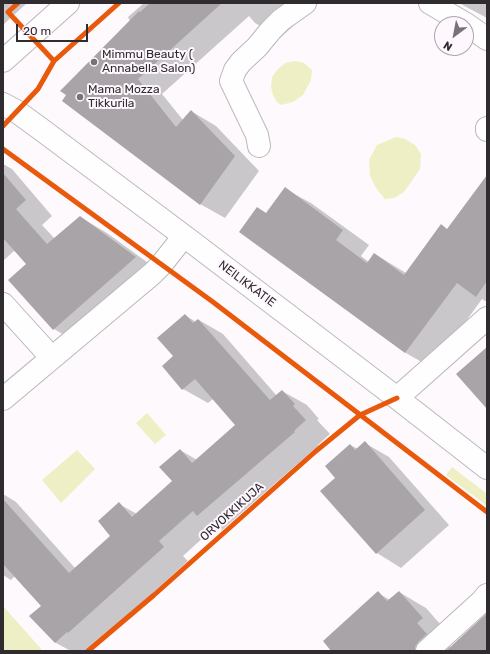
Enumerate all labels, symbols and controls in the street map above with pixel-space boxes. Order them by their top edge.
scale bar [18,16,90,42]
north arrow [434,16,474,56]
text: 20 m [23,24,51,38]
text: N [441,38,455,53]
place label: Mimmu Beauty ( Annabella Salon) [102,48,195,76]
marker: Mimmu Beauty ( Annabella Salon) [89,57,99,67]
place label: Mama Mozza Tikkurila [88,83,160,111]
marker: Mama Mozza Tikkurila [75,92,85,102]
street label: NEILIKKATIE [216,258,278,310]
street label: ORVOKKIKUJA [197,480,267,544]

